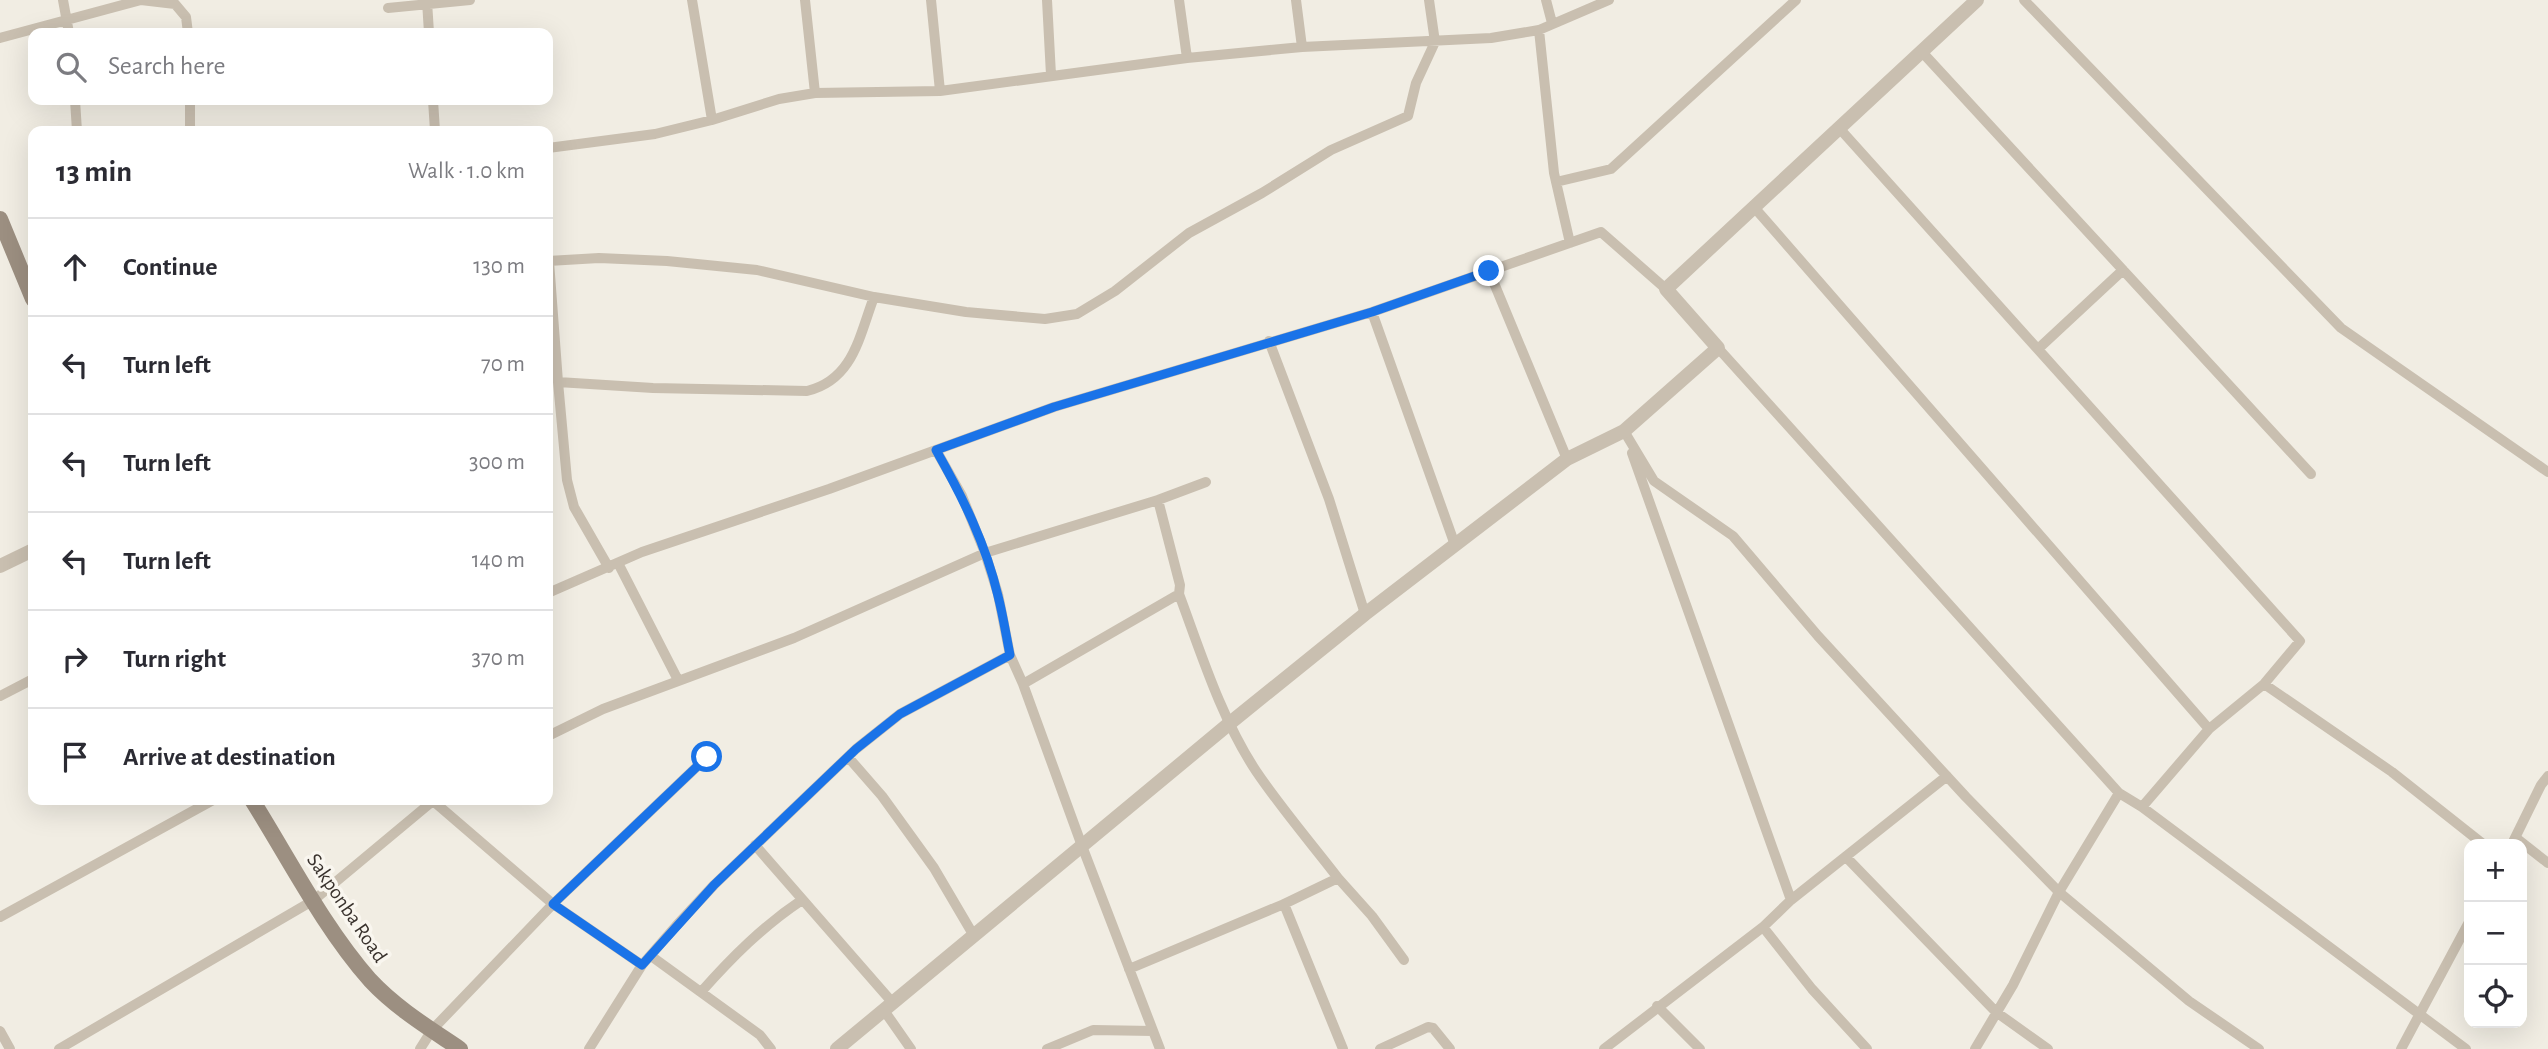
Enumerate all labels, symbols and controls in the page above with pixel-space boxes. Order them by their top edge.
search box [28,28,553,105]
icon: search [52,48,90,86]
text: Search here [108,53,226,79]
text: 13 min [56,157,132,187]
text: Walk · 1.0 km [408,160,525,183]
icon: ahead [56,248,94,286]
text: Continue [123,254,218,280]
text: 130 m [473,255,525,278]
route end [1473,255,1504,286]
icon: left [56,346,94,384]
text: Turn left [123,352,211,378]
text: 70 m [481,353,525,376]
icon: left [56,444,94,482]
text: Turn left [123,450,211,476]
text: 300 m [469,451,525,474]
icon: left [56,542,94,580]
text: Turn left [123,548,211,574]
text: 140 m [472,549,525,572]
icon: right [56,640,94,678]
text: Turn right [123,646,226,672]
text: 370 m [472,647,525,670]
icon: arrive [56,738,94,776]
route start [691,741,722,772]
text: Arrive at destination [123,744,336,770]
map controls [2464,839,2527,1028]
button: + [2464,839,2527,902]
street label: Sakponba Road [303,850,391,966]
button: − [2464,902,2527,965]
button: locate [2464,965,2527,1028]

